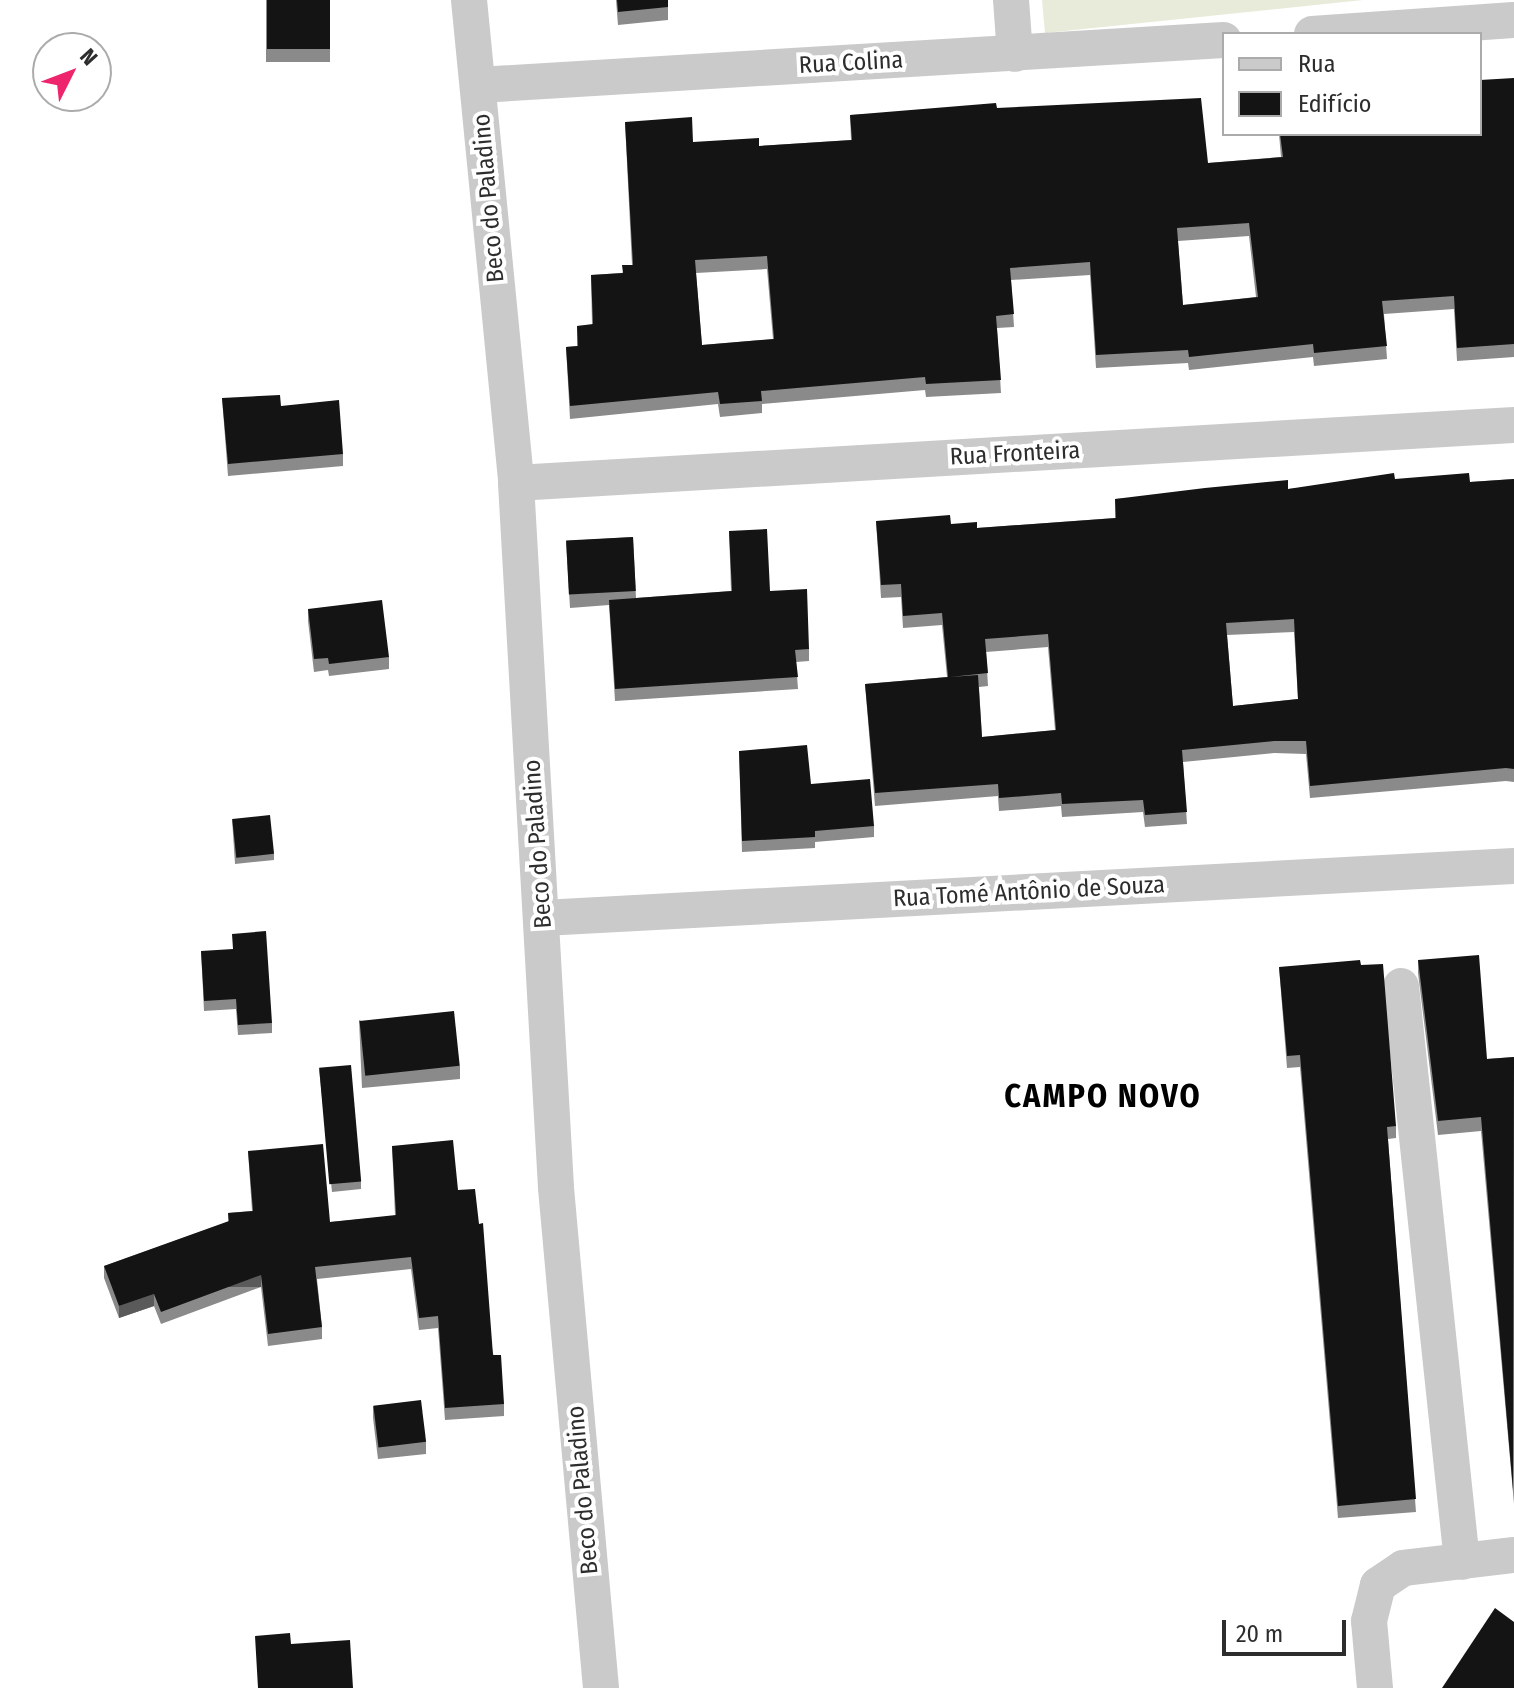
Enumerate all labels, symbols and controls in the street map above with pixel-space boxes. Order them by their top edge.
north arrow [32,32,112,112]
legend [1222,32,1482,136]
text: N [74,43,103,71]
street label: Rua Colina [798,46,904,80]
text: Rua [1298,50,1335,78]
text: Edifício [1298,90,1371,118]
street label: Beco do Paladino [467,112,511,284]
street label: Rua Fronteira [949,436,1081,472]
street label: Beco do Paladino [518,759,558,929]
street label: Rua Tomé Antônio de Souza [892,870,1166,914]
district label: CAMPO NOVO [1004,1077,1202,1115]
street label: Beco do Paladino [561,1404,605,1576]
scale bar [1226,1604,1350,1654]
text: 20 m [1236,1620,1283,1648]

